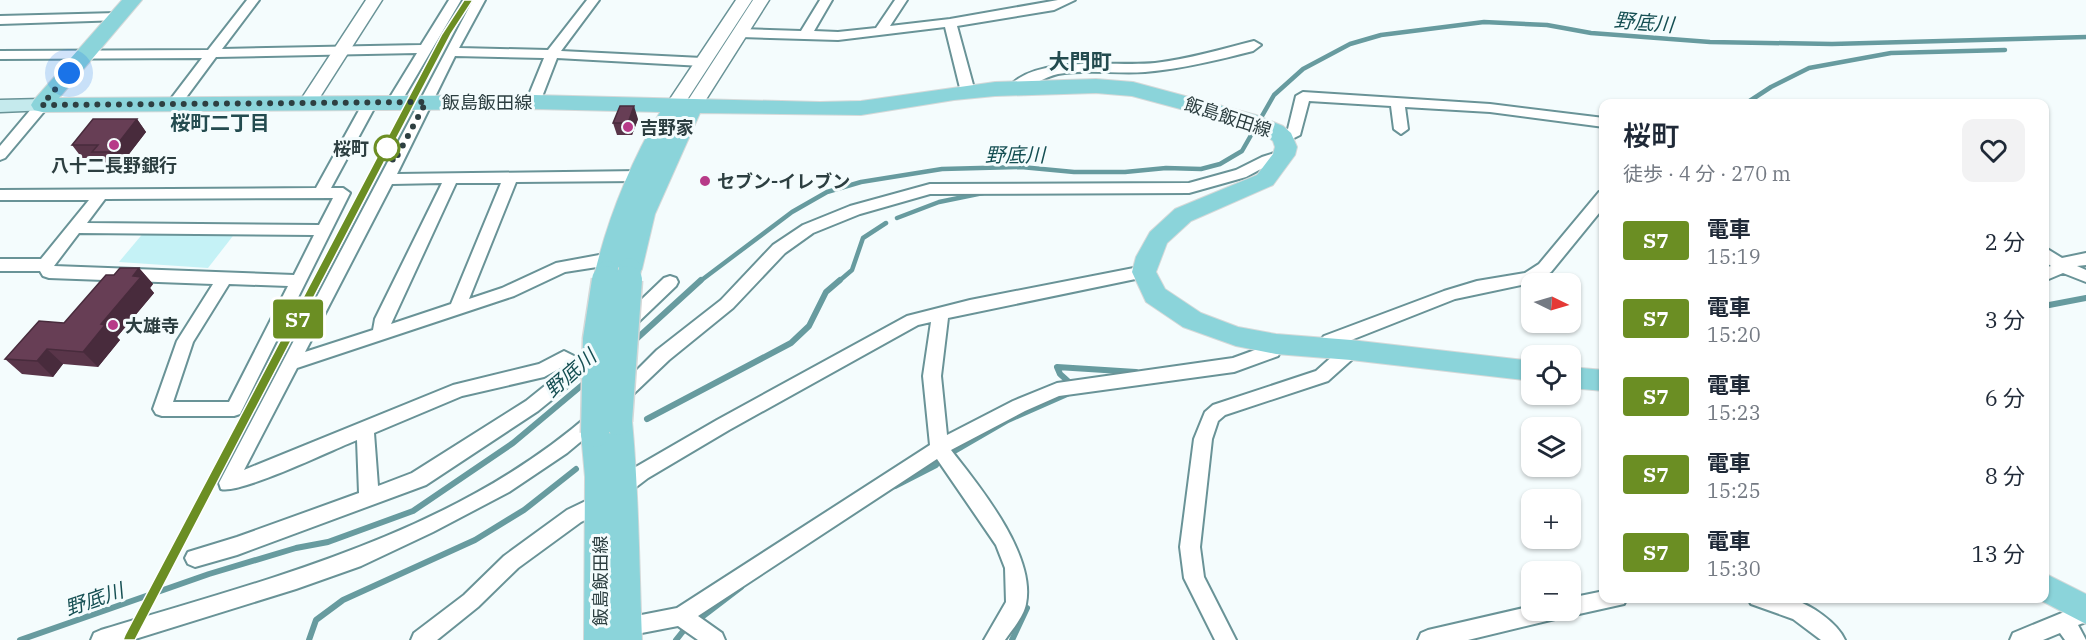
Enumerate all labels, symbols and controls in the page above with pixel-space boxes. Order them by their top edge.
water label: 野底川 [1613,6,1677,38]
district label: 大門町 [1049,47,1112,75]
your location [54,58,84,88]
street label: 飯島飯田線 [442,91,532,114]
street label: 飯島飯田線 [1182,92,1274,142]
district label: 桜町二丁目 [170,109,270,136]
place label: 吉野家 [640,116,694,139]
text: 桜町 [1623,117,1679,154]
button: heart [1962,119,2025,182]
marker: 吉野家 [621,120,635,134]
marker: 桜町 [374,135,400,161]
place label: 桜町 [333,137,369,160]
marker: 八十二長野銀行 [107,138,121,152]
water label: 野底川 [985,141,1047,168]
place label: 八十二長野銀行 [51,154,177,177]
text: 徒歩 · 4 分 · 270 m [1623,160,1791,187]
place label: セブン-イレブン [717,170,850,193]
marker: セブン-イレブン [698,174,712,188]
text: 電車 [1707,214,1751,243]
text: S7 [1643,226,1669,254]
text: 2 分 [1985,227,2025,256]
text: 15:19 [1707,243,1761,270]
north arrow [1521,273,1581,333]
map controls [1521,273,1581,621]
text: 電車 [1707,292,1751,321]
line badge: S7 [271,300,325,338]
text: S7 [1643,304,1669,332]
text: S7 [285,305,311,333]
text: 3 分 [1985,305,2025,334]
place label: 大雄寺 [125,314,179,337]
marker: 大雄寺 [106,318,120,332]
text: 15:20 [1707,321,1761,348]
water label: 野底川 [539,342,603,403]
button: locate [1521,345,1581,405]
text: 電車 [1707,370,1751,399]
text: S7 [1643,382,1669,410]
text: 6 分 [1985,383,2025,412]
text: 15:23 [1707,399,1761,426]
button: layers [1521,417,1581,477]
text: 電車 [1707,448,1751,477]
text: S7 [1643,460,1669,488]
text: 8 分 [1985,461,2025,490]
text: 15:25 [1707,477,1761,504]
button: + [1521,489,1581,549]
text: 電車 [1707,526,1751,555]
street label: 飯島飯田線 [589,536,612,626]
text: S7 [1643,538,1669,566]
text: 13 分 [1971,539,2025,568]
text: 15:30 [1707,555,1761,582]
button: − [1521,561,1581,621]
water label: 野底川 [61,576,129,622]

